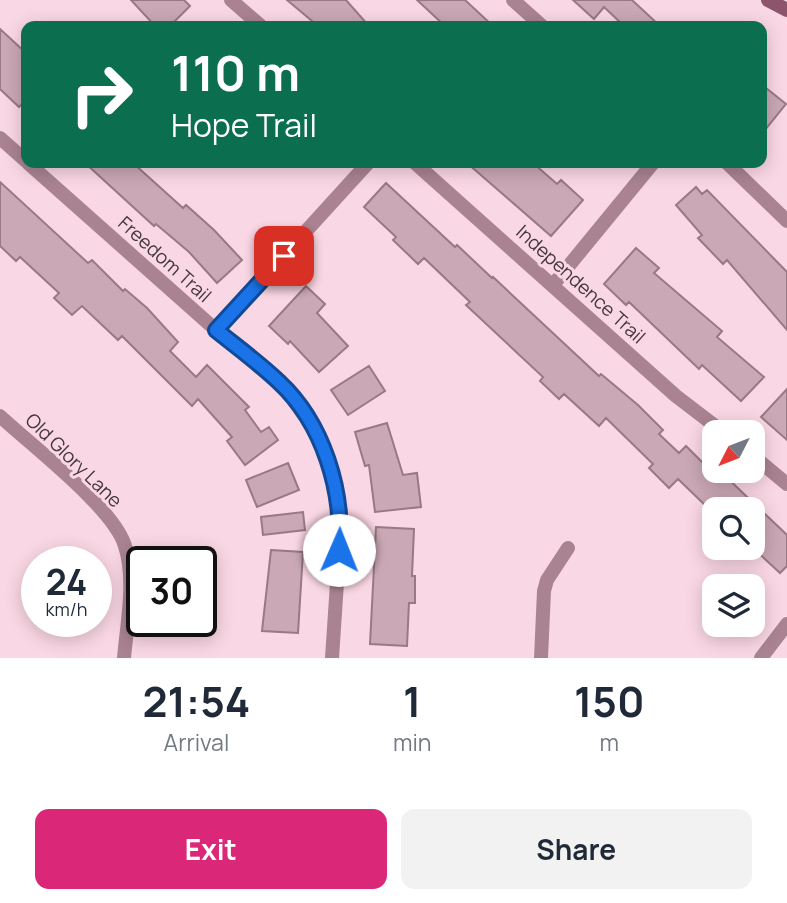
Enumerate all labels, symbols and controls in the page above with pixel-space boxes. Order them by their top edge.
text: 110 m [171,39,300,106]
icon: right [56,49,147,140]
text: Hope Trail [171,103,317,147]
street label: Freedom Trail [113,210,217,308]
street label: Independence Trail [511,219,651,349]
pin [254,226,314,286]
icon: arrive [265,237,303,275]
street label: Old Glory Lane [20,407,128,513]
north arrow [702,420,765,483]
map controls [702,420,765,637]
button: search [702,497,765,560]
position arrow [302,513,376,587]
speed limit sign: 30 [126,546,217,637]
text: 24 [46,558,87,606]
button: layers [702,574,765,637]
text: km/h [46,597,87,621]
text: 21:54 [142,672,250,730]
text: 1 [403,672,421,730]
text: 150 [574,672,645,730]
text: Arrival [164,726,229,758]
text: min [393,726,431,758]
text: m [599,726,619,758]
button: Exit [35,809,387,889]
button: Share [401,809,752,889]

